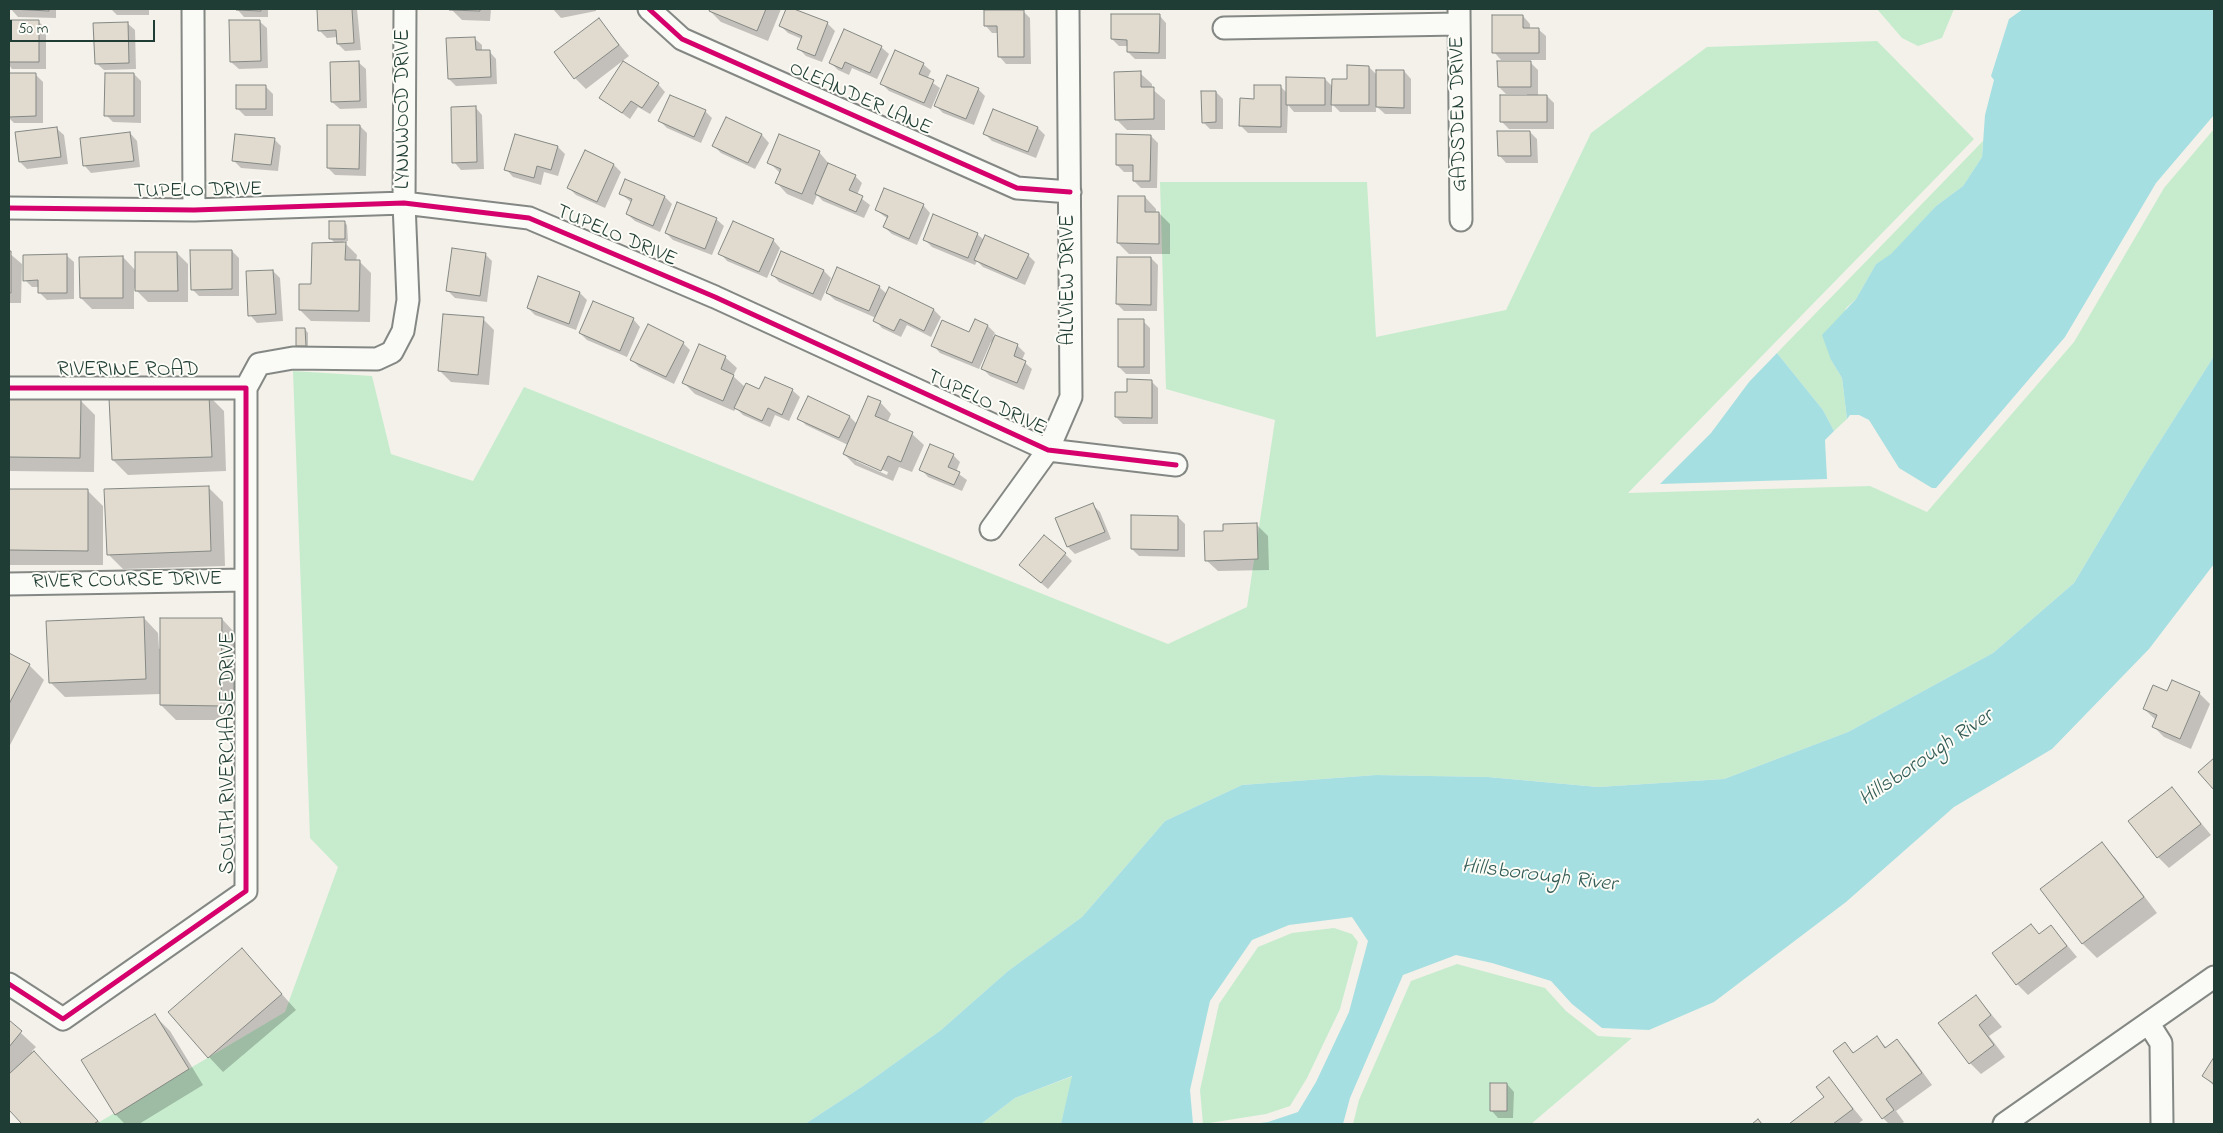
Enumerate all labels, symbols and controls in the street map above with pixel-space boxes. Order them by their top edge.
scale bar [12,10,158,42]
text: 50 m [18,18,48,40]
street label: LYNNWOOD DRIVE [392,29,418,189]
street label: GADSDEN DRIVE [1446,36,1474,192]
street label: OLEANDER LANE [785,57,935,143]
street label: TUPELO DRIVE [133,178,263,206]
street label: TUPELO DRIVE [552,200,680,274]
street label: ALLVIEW DRIVE [1057,215,1083,345]
street label: RIVERINE ROAD [57,359,199,385]
street label: TUPELO DRIVE [922,365,1050,443]
street label: RIVER COURSE DRIVE [32,568,222,596]
street label: SOUTH RIVERCHASE DRIVE [217,632,243,874]
water label: Hillsborough River [1855,704,1999,814]
water label: Hillsborough River [1460,854,1618,900]

